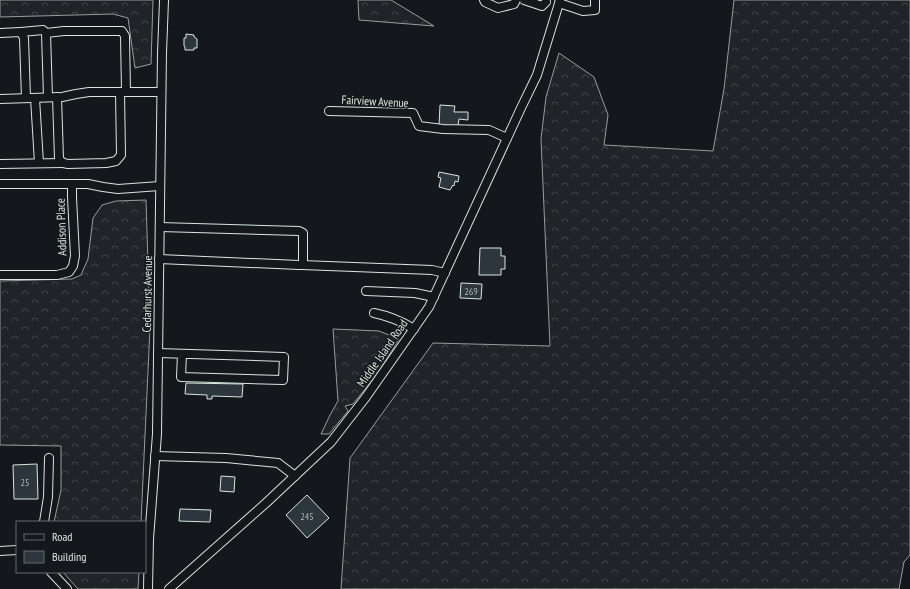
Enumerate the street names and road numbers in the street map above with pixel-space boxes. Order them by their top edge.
street label: Fairview Avenue [341,92,409,110]
street label: Addison Place [52,198,70,256]
street label: Cedarhurst Avenue [139,255,155,333]
street label: Middle Island Road [353,316,411,390]

